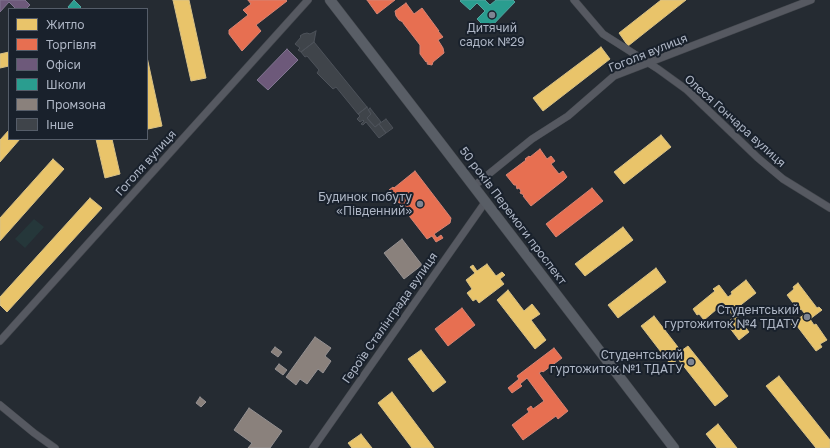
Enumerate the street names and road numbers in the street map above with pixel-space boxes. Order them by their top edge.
street label: Гоголя вулиця [607,31,689,75]
street label: Олеся Гончара вулиця [681,72,789,170]
street label: Гоголя вулиця [113,127,179,199]
street label: 50 років Перемоги проспект [456,144,570,288]
street label: Героїв Сталінграда вулиця [339,250,441,386]

